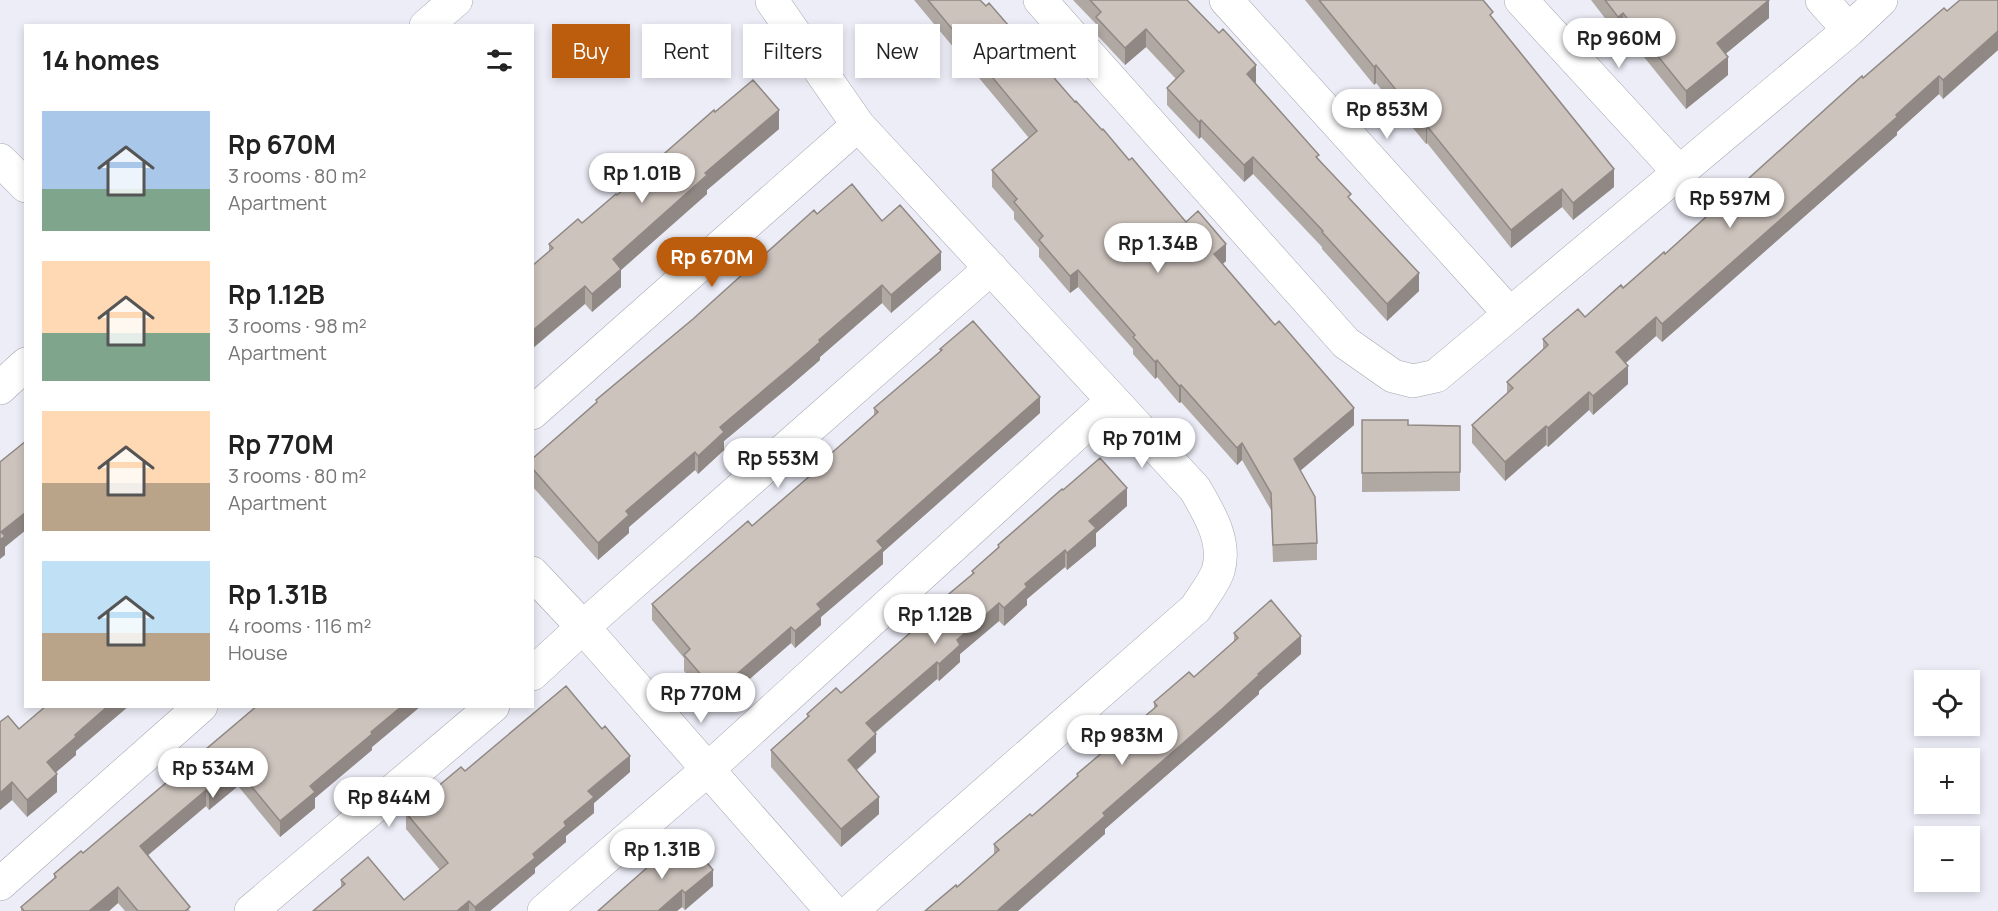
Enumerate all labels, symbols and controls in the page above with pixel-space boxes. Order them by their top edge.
pin: Rp 960M [1564,18,1674,69]
chip: Buy [552,24,630,78]
chip: Rent [642,24,731,78]
chip: Filters [743,24,843,78]
chip: New [855,24,940,78]
chip: Apartment [952,24,1098,78]
text: Rp 960M [1577,24,1661,51]
text: 14 homes [42,42,160,78]
icon: filters [483,44,516,77]
pin: Rp 853M [1332,89,1442,140]
text: Rp 853M [1346,95,1428,122]
text: Rp 670M [228,126,336,162]
icon: home [90,135,162,207]
pin: Rp 1.01B [580,153,704,204]
text: Rp 1.01B [603,159,681,186]
text: 3 rooms · 80 m² [228,162,367,189]
pin: Rp 597M [1675,178,1785,229]
text: Rp 597M [1689,184,1771,211]
text: Apartment [228,189,327,216]
pin: Rp 1.34B [1096,223,1220,274]
text: Rp 1.34B [1118,229,1198,256]
pin: Rp 670M [657,237,767,288]
text: Rp 670M [671,243,753,270]
text: Rp 1.12B [228,276,325,312]
icon: home [90,285,162,357]
text: 3 rooms · 98 m² [228,312,367,339]
text: Apartment [228,339,327,366]
pin: Rp 701M [1087,418,1197,469]
text: Rp 701M [1102,424,1182,451]
text: Rp 770M [228,426,334,462]
icon: home [90,435,162,507]
pin: Rp 553M [723,438,833,489]
text: Rp 553M [737,444,819,471]
text: 3 rooms · 80 m² [228,462,367,489]
text: Apartment [228,489,327,516]
text: Rp 1.31B [228,576,328,612]
icon: home [90,585,162,657]
pin: Rp 1.12B [873,594,997,645]
text: Rp 1.12B [898,600,972,627]
text: 4 rooms · 116 m² [228,612,371,639]
text: House [228,639,288,666]
map controls [1914,670,1980,892]
button: locate [1914,670,1980,736]
pin: Rp 770M [646,673,756,724]
text: Rp 770M [660,679,742,706]
pin: Rp 983M [1067,715,1177,766]
text: Rp 983M [1081,721,1163,748]
pin: Rp 534M [158,748,268,799]
button: + [1914,748,1980,814]
text: Rp 534M [172,754,254,781]
pin: Rp 844M [334,777,444,828]
text: Rp 844M [348,783,430,810]
button: − [1914,826,1980,892]
pin: Rp 1.31B [600,829,724,880]
text: Rp 1.31B [624,835,700,862]

